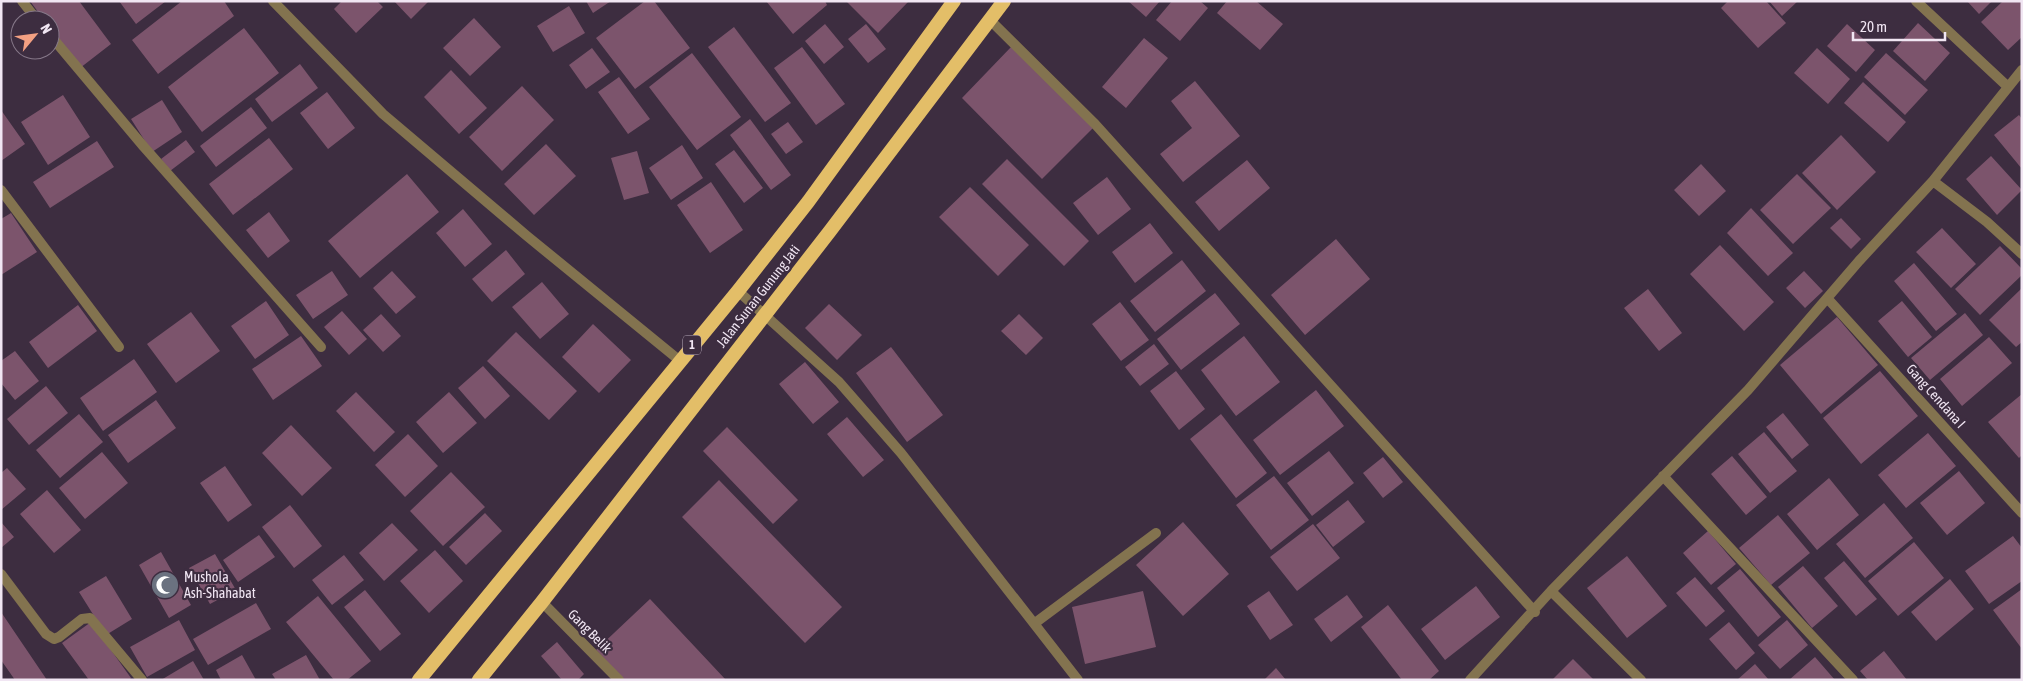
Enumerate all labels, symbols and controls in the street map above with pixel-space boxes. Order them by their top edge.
north arrow [10,10,60,60]
scale bar [1853,10,1946,42]
text: 20 m [1860,18,1887,35]
text: N [37,21,55,36]
street label: Jalan Sunan Gunung Jati [713,242,803,350]
road number: 1 [683,336,701,354]
street label: Gang Cendana I [1903,361,1969,431]
place label: Mushola Ash-Shahabat [184,569,256,601]
mosque icon: Mushola Ash-Shahabat [150,570,180,600]
street label: Gang Belik [565,606,615,656]

